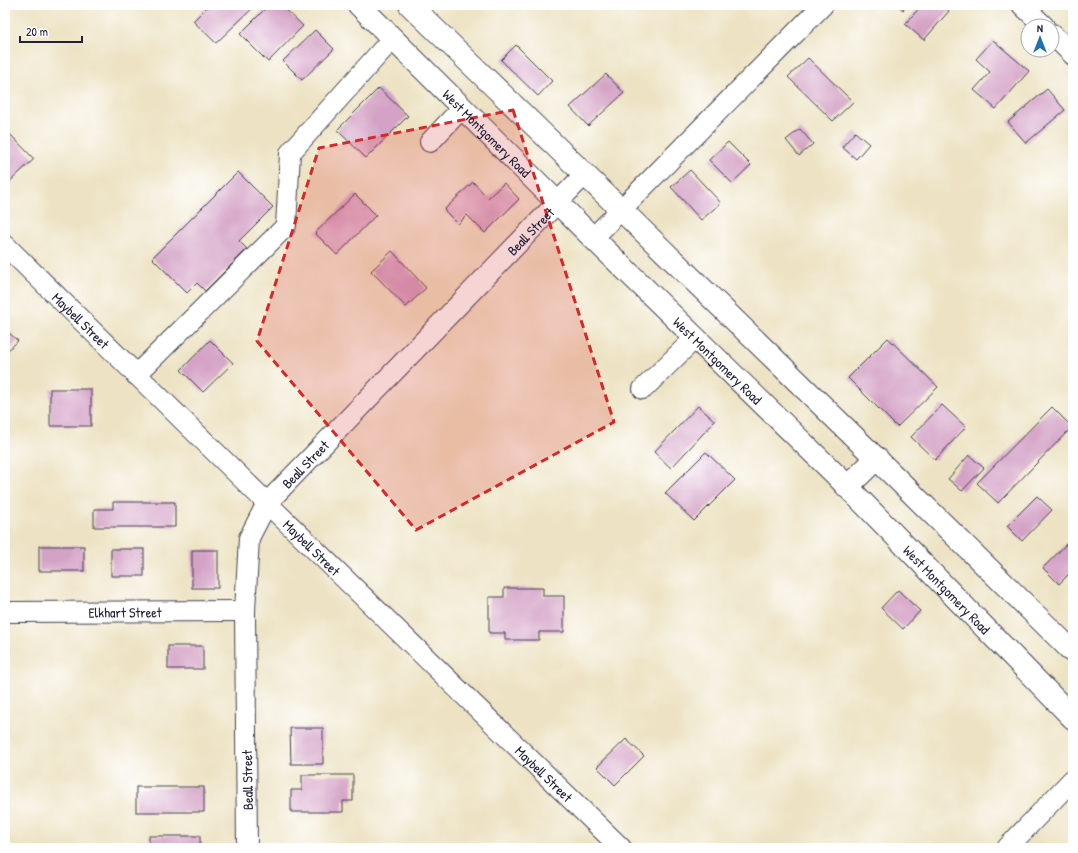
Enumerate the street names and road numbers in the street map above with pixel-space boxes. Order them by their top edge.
street label: West Montgomery Road [439,85,536,181]
street label: Beall Street [502,202,558,259]
street label: Maybell Street [49,288,114,353]
street label: West Montgomery Road [669,312,767,408]
street label: Beall Street [277,435,333,492]
street label: Maybell Street [280,515,345,580]
street label: West Montgomery Road [899,540,995,638]
street label: Elkhart Street [88,602,162,621]
street label: Maybell Street [512,741,577,806]
street label: Beall Street [237,750,257,810]

